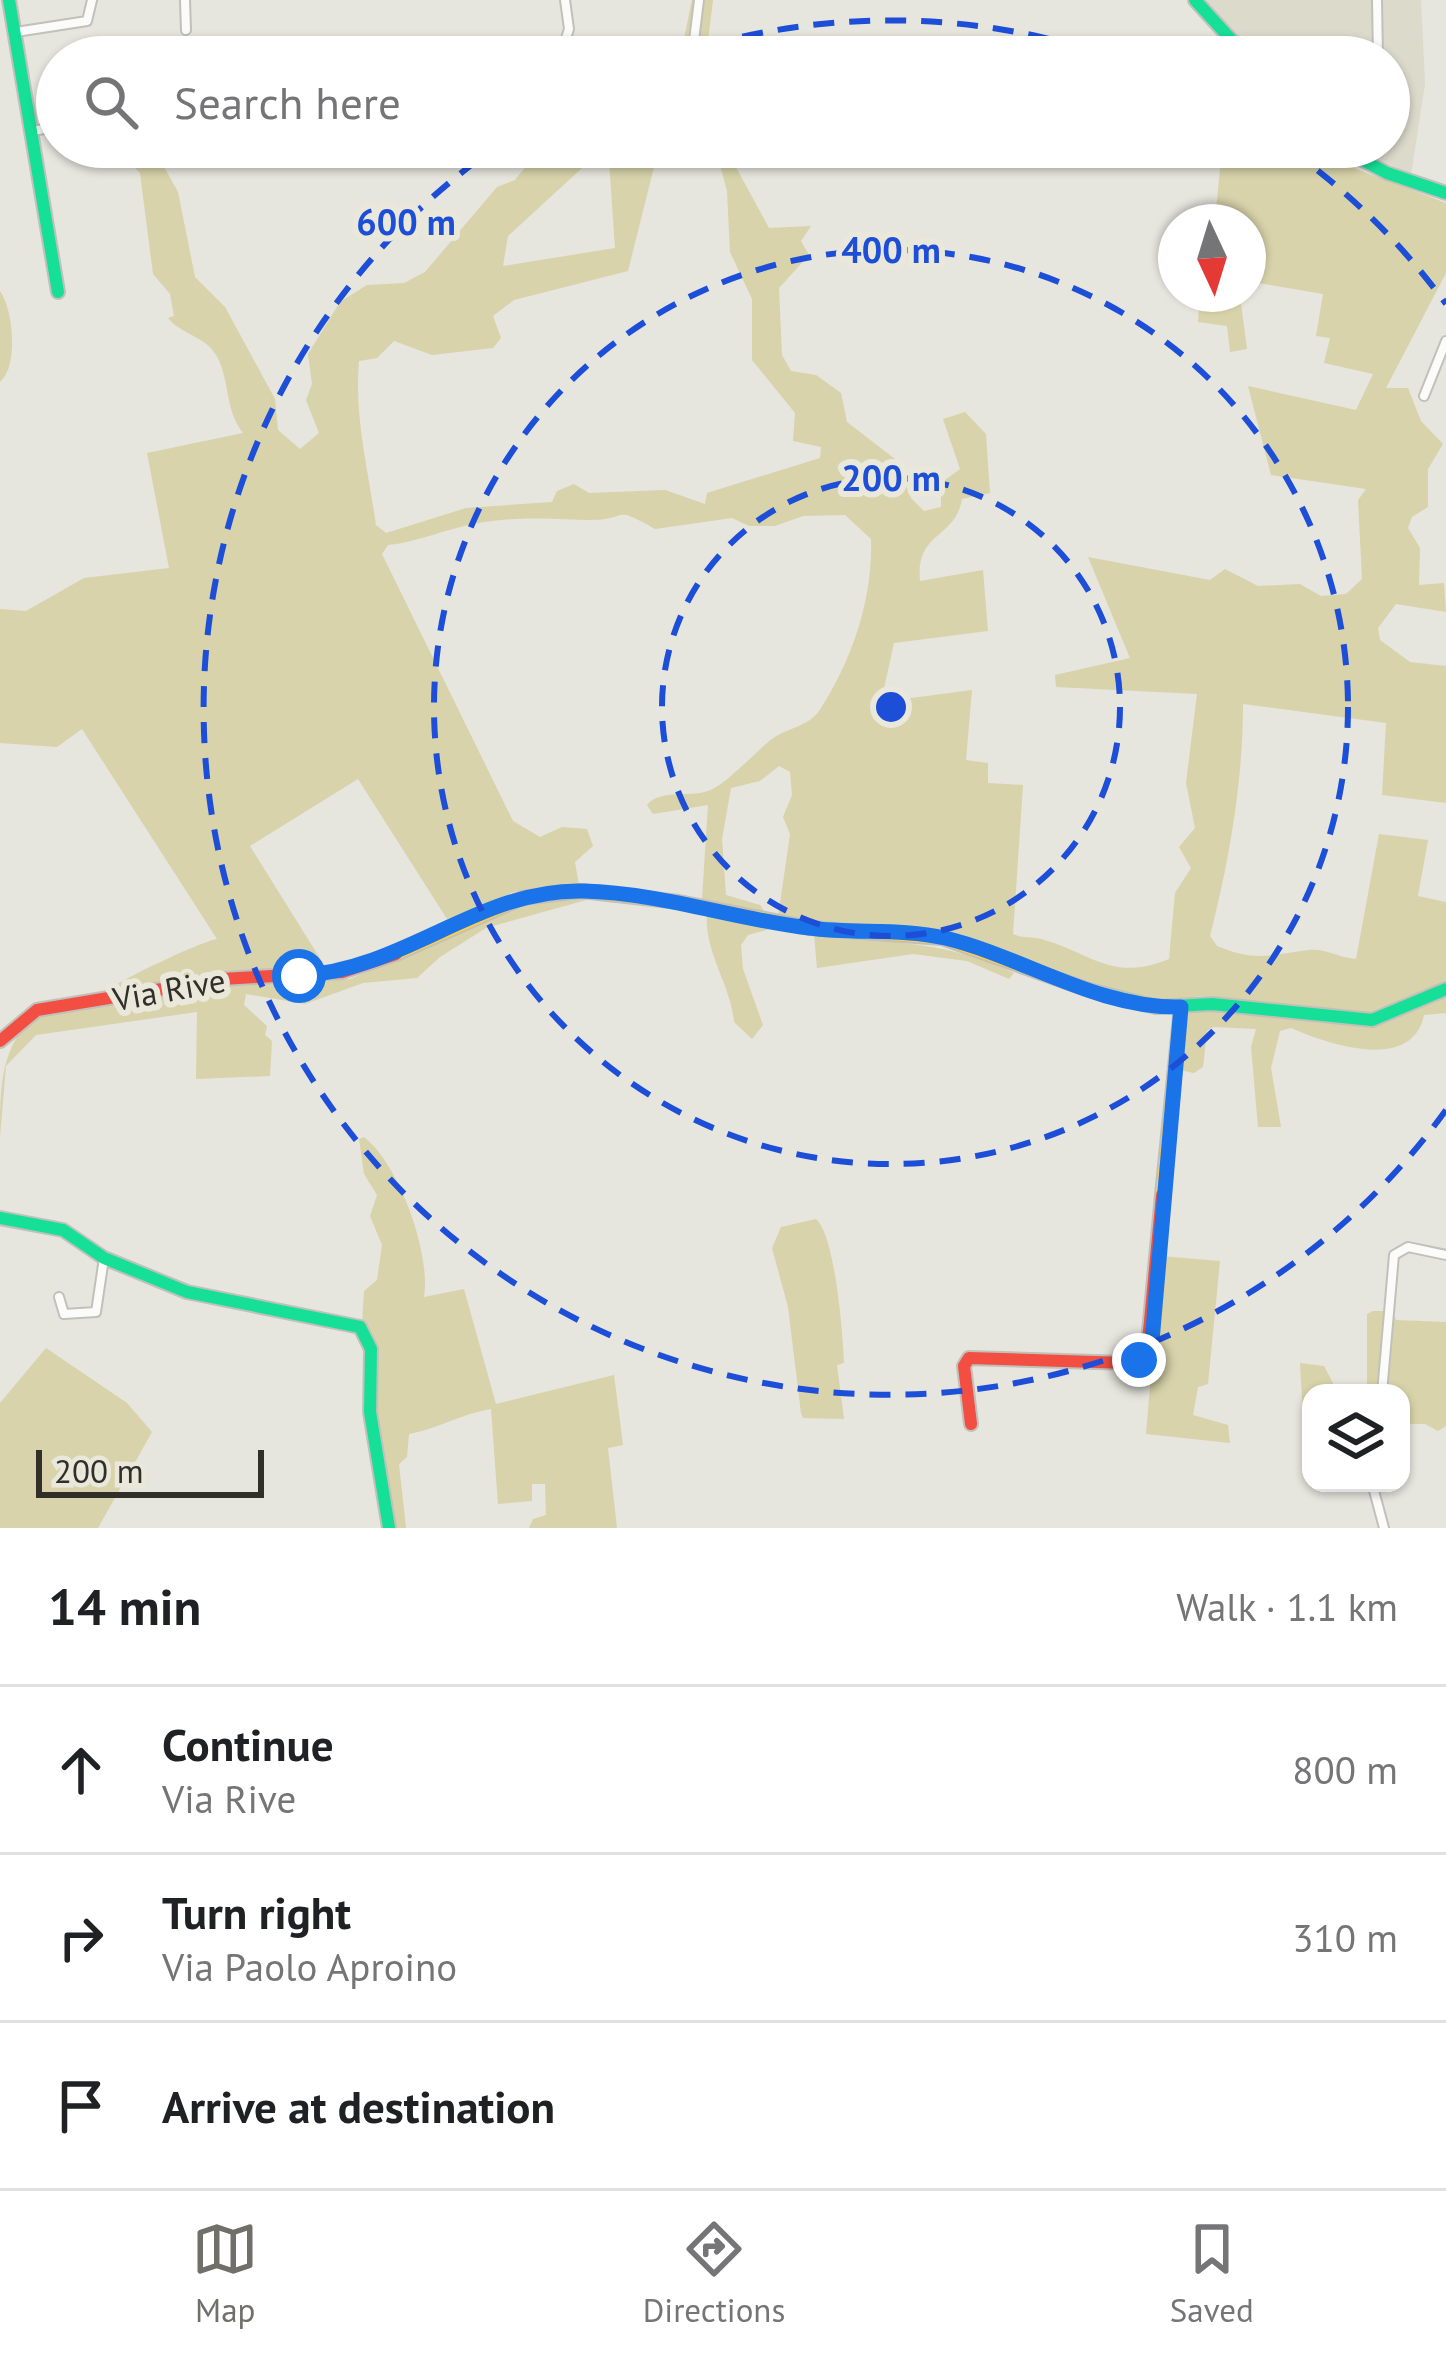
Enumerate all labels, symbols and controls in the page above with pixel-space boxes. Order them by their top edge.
search box [36,36,1410,168]
icon: search [78,69,144,135]
text: Search here [174,73,401,131]
text: 600 m [356,198,456,245]
north arrow [1158,204,1266,312]
text: 400 m [841,226,941,273]
text: 200 m [841,454,941,501]
centre of rings [870,686,912,728]
route start [272,949,326,1003]
street label: Via Rive [108,958,229,1020]
route end [1112,1333,1166,1387]
map controls [1302,1384,1410,1492]
button: layers [1302,1384,1410,1492]
scale bar [36,1444,264,1497]
text: 200 m [54,1449,144,1492]
text: 14 min [48,1573,201,1639]
text: Walk · 1.1 km [1176,1581,1398,1632]
text: Continue [162,1715,334,1773]
icon: ahead [48,1737,114,1803]
text: 800 m [1292,1744,1398,1795]
text: Via Rive [162,1773,296,1824]
text: Turn right [162,1883,351,1941]
icon: right [48,1905,114,1971]
text: 310 m [1292,1912,1398,1963]
text: Via Paolo Aproino [162,1941,457,1992]
icon: arrive [48,2073,114,2139]
text: Arrive at destination [162,2077,555,2135]
tab: Map [192,2216,258,2331]
tab: Directions [643,2216,785,2331]
tab: Saved [1170,2216,1254,2331]

